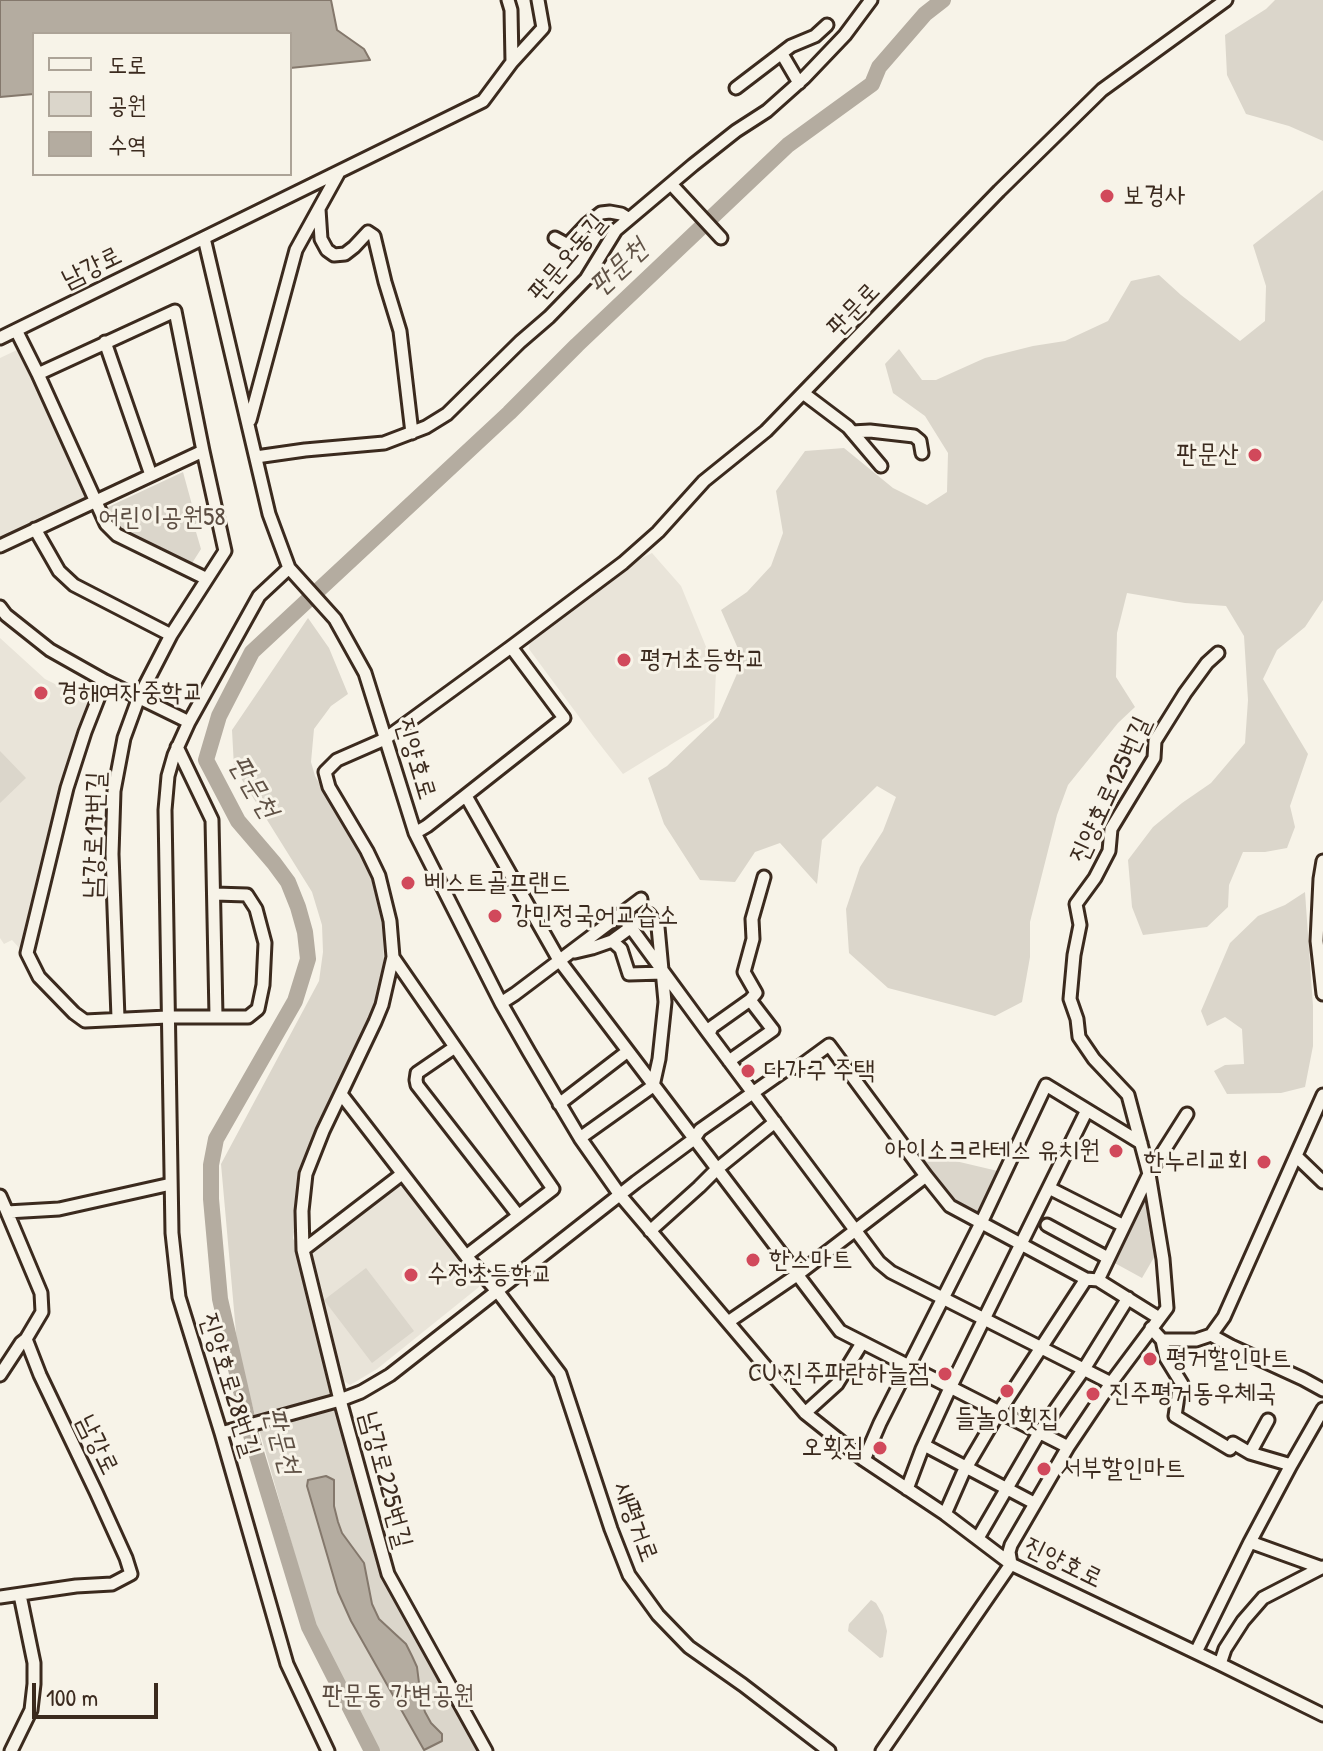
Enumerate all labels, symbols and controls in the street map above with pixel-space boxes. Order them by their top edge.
legend [32,32,292,176]
text: 도로 [108,48,147,80]
text: 공원 [108,88,147,120]
text: 수역 [108,128,147,160]
place label: 보경사 [1123,180,1186,212]
marker: 보경사 [1098,187,1116,205]
street label: 판문오동길 [522,208,614,308]
water label: 판문천 [583,233,655,303]
street label: 남강로 [57,240,127,296]
street label: 판문로 [821,277,887,343]
place label: 판문산 [1176,439,1239,471]
marker: 판문산 [1246,446,1264,464]
park label: 어린이공원58 [99,502,225,534]
place label: 평거초등학교 [640,644,766,676]
marker: 평거초등학교 [615,651,633,669]
place label: 경해여자중학교 [57,677,203,709]
marker: 경해여자중학교 [32,684,50,702]
street label: 진양호로125번길 [1063,712,1159,868]
street label: 진양호로 [388,714,442,804]
water label: 판문천 [221,749,285,825]
street label: 남강로17번길 [77,771,113,899]
place label: 베스트골프랜드 [424,867,570,899]
marker: 베스트골프랜드 [399,874,417,892]
place label: 강민정국어교습소 [511,900,678,932]
marker: 강민정국어교습소 [486,907,504,925]
place label: 다가구 주택 [764,1055,875,1087]
marker: 다가구 주택 [739,1062,757,1080]
place label: 아이소크라테스 유치원 [885,1135,1100,1167]
marker: 아이소크라테스 유치원 [1107,1142,1125,1160]
place label: 한누리교회 [1143,1146,1248,1178]
marker: 한누리교회 [1255,1153,1273,1171]
place label: 한스마트 [769,1244,853,1276]
marker: 한스마트 [744,1251,762,1269]
place label: 수정초등학교 [427,1259,553,1291]
marker: 수정초등학교 [402,1266,420,1284]
street label: 진양호로28번길 [192,1309,266,1461]
place label: 평거할인마트 [1166,1343,1292,1375]
marker: 평거할인마트 [1141,1350,1159,1368]
place label: CU 진주파란하늘점 [748,1358,929,1390]
marker: CU 진주파란하늘점 [936,1365,954,1383]
place label: 진주평거동우체국 [1109,1378,1276,1410]
marker: 들놀이횟집 [998,1382,1016,1400]
marker: 진주평거동우체국 [1084,1385,1102,1403]
place label: 들놀이횟집 [955,1403,1059,1435]
water label: 판문천 [256,1404,306,1478]
street label: 남강로225번길 [352,1408,418,1552]
street label: 남강로 [69,1410,125,1480]
place label: 오횟집 [801,1432,864,1464]
marker: 오횟집 [871,1439,889,1457]
place label: 서부할인마트 [1060,1453,1186,1485]
marker: 서부할인마트 [1035,1460,1053,1478]
street label: 새평거로 [606,1477,664,1567]
street label: 진양호로 [1019,1531,1107,1595]
scale bar [36,1667,162,1717]
park label: 판문동 강변공원 [322,1680,474,1712]
text: 100 m [46,1681,98,1713]

